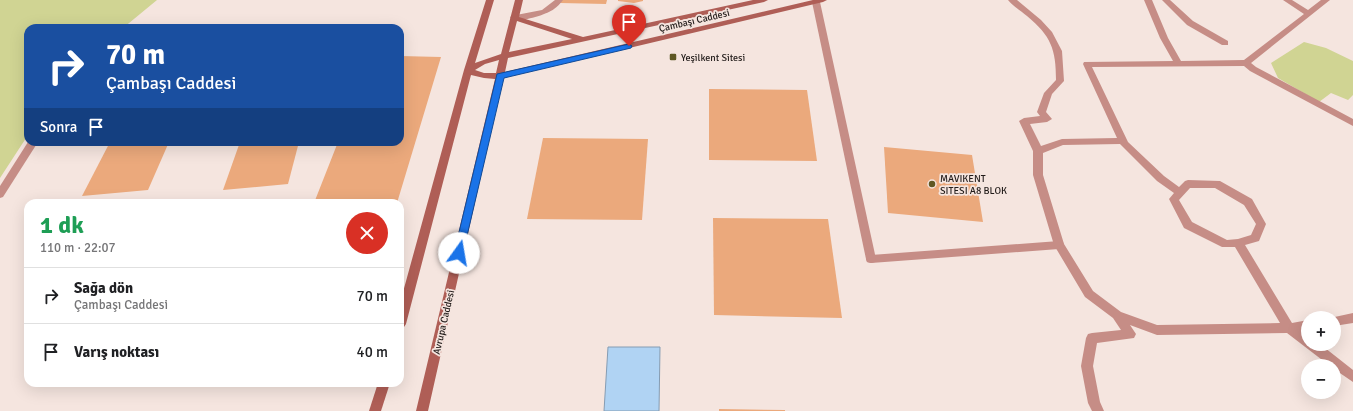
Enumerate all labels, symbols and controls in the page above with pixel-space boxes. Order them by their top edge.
pin [612,5,646,46]
street label: Çambaşı Caddesi [658,7,731,35]
icon: arrive [618,11,640,33]
text: 70 m [106,38,165,72]
icon: right [40,40,92,92]
marker: Yeşilkent Sitesi [668,52,678,62]
place label: Yeşilkent Sitesi [681,52,745,64]
text: Çambaşı Caddesi [106,72,236,94]
icon: arrive [85,116,107,138]
text: Sonra [40,118,77,136]
place label: MAVIKENT SITESI A8 BLOK [940,173,1007,197]
marker: MAVIKENT SITESI A8 BLOK [927,179,937,189]
text: 1 dk [40,210,84,240]
button: close [346,212,388,254]
position arrow [438,232,480,274]
text: 110 m · 22:07 [40,240,116,256]
text: Sağa dön [74,279,133,297]
icon: right [40,285,62,307]
text: 70 m [357,287,388,305]
street label: Avrupa Caddesi [431,289,457,356]
text: Çambaşı Caddesi [74,297,168,313]
map controls [1301,311,1341,399]
button: + [1301,311,1341,351]
icon: arrive [40,341,62,363]
text: Varış noktası [74,343,159,361]
text: 40 m [357,343,388,361]
button: − [1301,359,1341,399]

